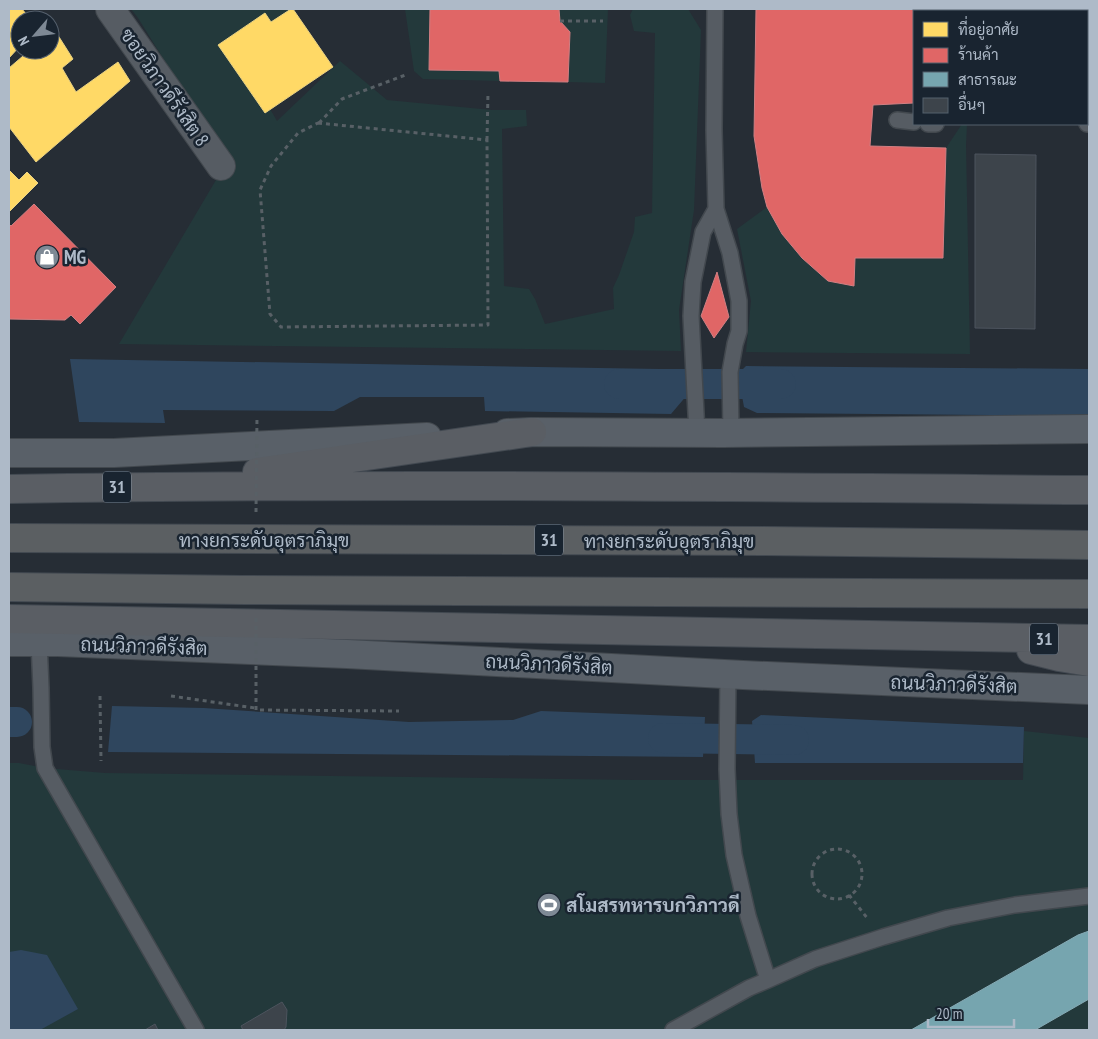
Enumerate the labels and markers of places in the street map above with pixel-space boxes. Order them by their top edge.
shop icon: MG [34,244,60,270]
place label: MG [64,245,86,269]
sports icon: สโมสรทหารบกวิภาวดี [536,892,562,918]
place label: สโมสรทหารบกวิภาวดี [566,893,740,917]

